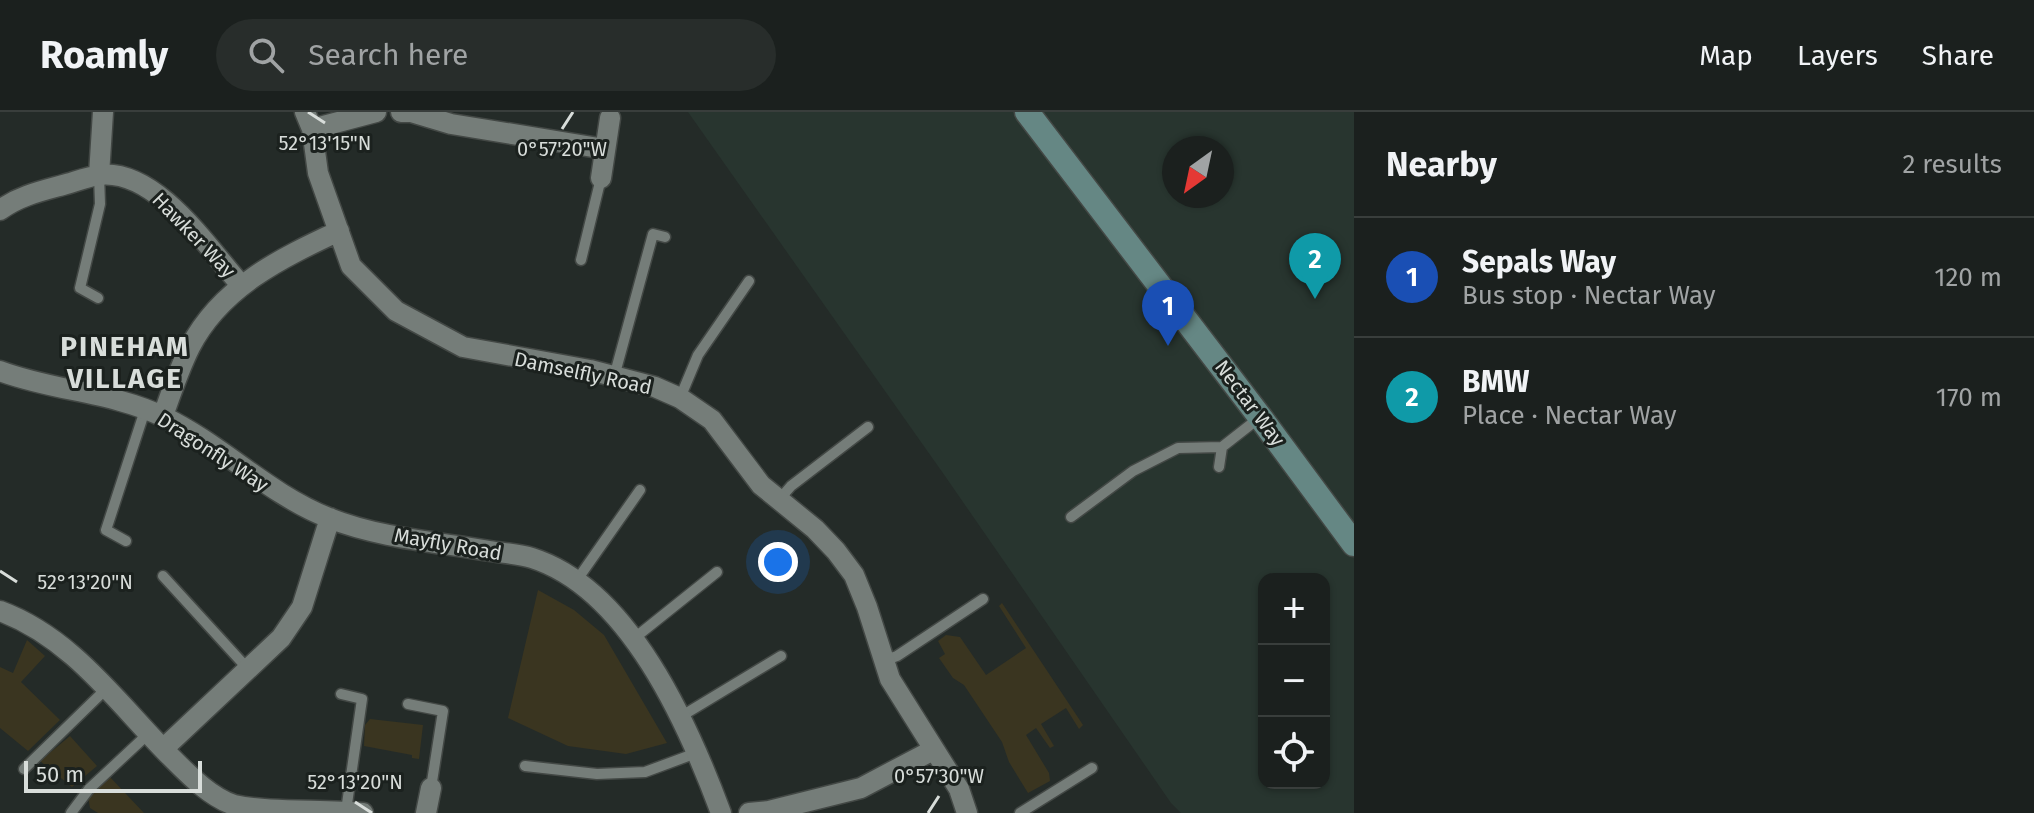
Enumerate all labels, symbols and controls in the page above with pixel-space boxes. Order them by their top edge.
search box [216,19,776,91]
text: Roamly [40,32,168,78]
icon: search [244,33,288,77]
text: Search here [308,37,468,73]
text: Map [1699,39,1753,72]
text: Layers [1797,39,1878,72]
text: Share [1922,39,1994,72]
text: 52°13'15"N [279,131,371,155]
north arrow [1162,136,1234,208]
text: 0°57'20"W [517,137,607,161]
text: Nearby [1386,144,1497,185]
text: 2 results [1902,149,2002,180]
street label: Hawker Way [147,187,241,283]
pin: 2 [1289,233,1341,299]
text: Sepals Way [1462,244,1616,280]
text: 1 [1406,262,1418,293]
text: 120 m [1934,262,2002,293]
pin: 1 [1142,280,1194,346]
text: Bus stop · Nectar Way [1462,280,1716,311]
district label: PINEHAM VILLAGE [60,330,190,395]
street label: Damselfly Road [512,347,654,399]
street label: Nectar Way [1210,355,1290,451]
text: BMW [1462,364,1530,400]
text: 2 [1405,382,1419,413]
text: 170 m [1936,382,2002,413]
text: Place · Nectar Way [1462,400,1676,431]
street label: Dragonfly Way [153,407,273,497]
street label: Mayfly Road [392,523,504,565]
your location [758,542,798,582]
text: 52°13'20"N [37,570,133,594]
map controls [1258,573,1330,789]
button: + [1258,573,1330,645]
button: − [1258,645,1330,717]
button: locate [1258,717,1330,789]
scale bar [24,757,202,793]
text: 50 m [36,761,84,788]
text: 0°57'30"W [894,764,984,788]
text: 52°13'20"N [307,770,403,794]

